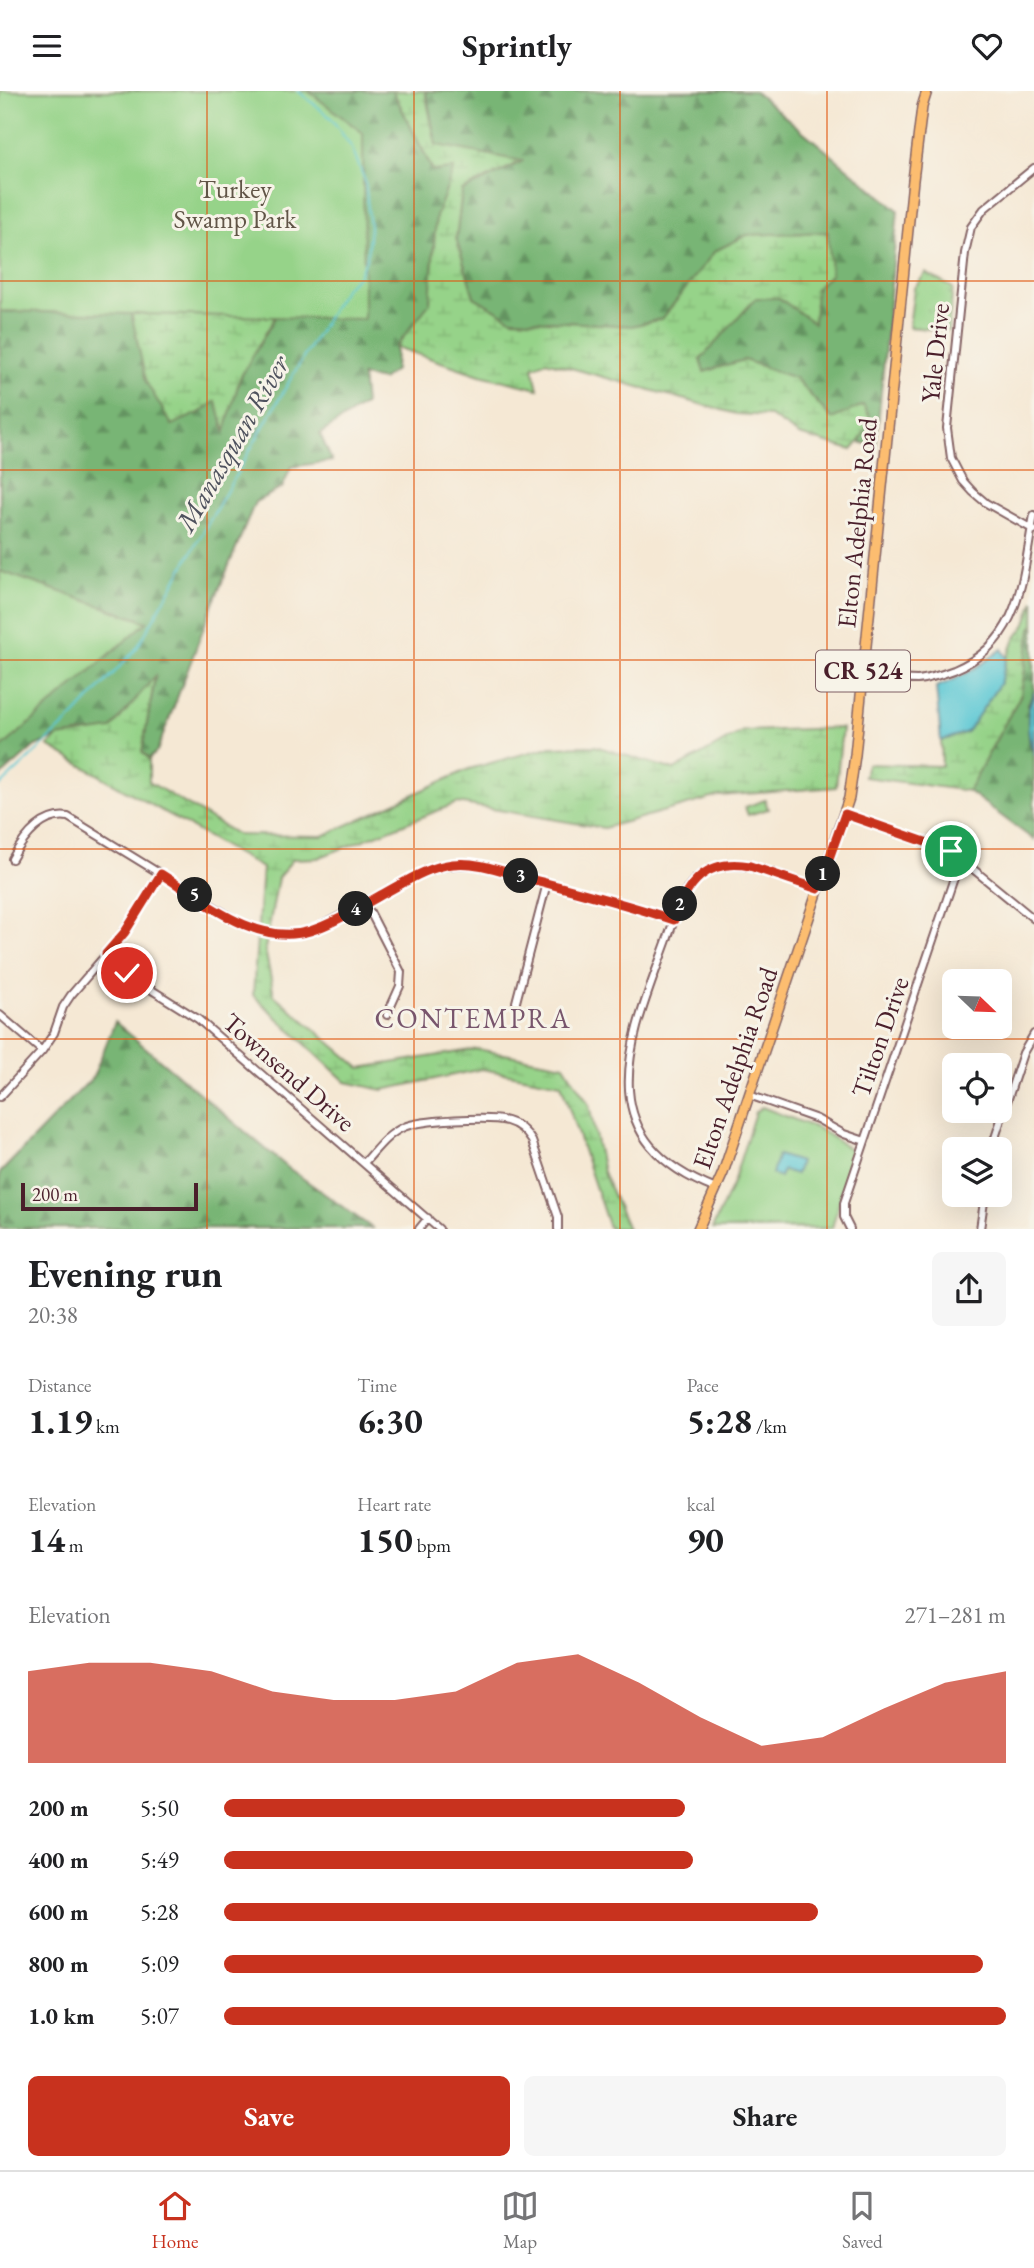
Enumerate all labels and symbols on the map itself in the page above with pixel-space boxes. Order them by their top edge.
park label: Turkey Swamp Park [173,172,297,236]
street label: Yale Drive [913,302,957,404]
water label: Manasquan River [166,347,298,540]
street label: Elton Adelphia Road [829,415,885,630]
road number: CR 524 [816,651,910,691]
pin [921,821,981,881]
pin: 1 [806,857,840,891]
pin: 3 [504,859,538,893]
pin: 5 [178,877,212,913]
pin: 2 [662,887,698,921]
pin: 4 [338,891,374,927]
pin [97,943,157,1003]
street label: Elton Adelphia Road [685,962,786,1173]
north arrow [942,969,1012,1039]
street label: Tilton Drive [843,972,917,1102]
district label: CONTEMPRA [374,1000,572,1036]
street label: Townsend Drive [216,1005,362,1139]
scale bar [21,1179,198,1211]

